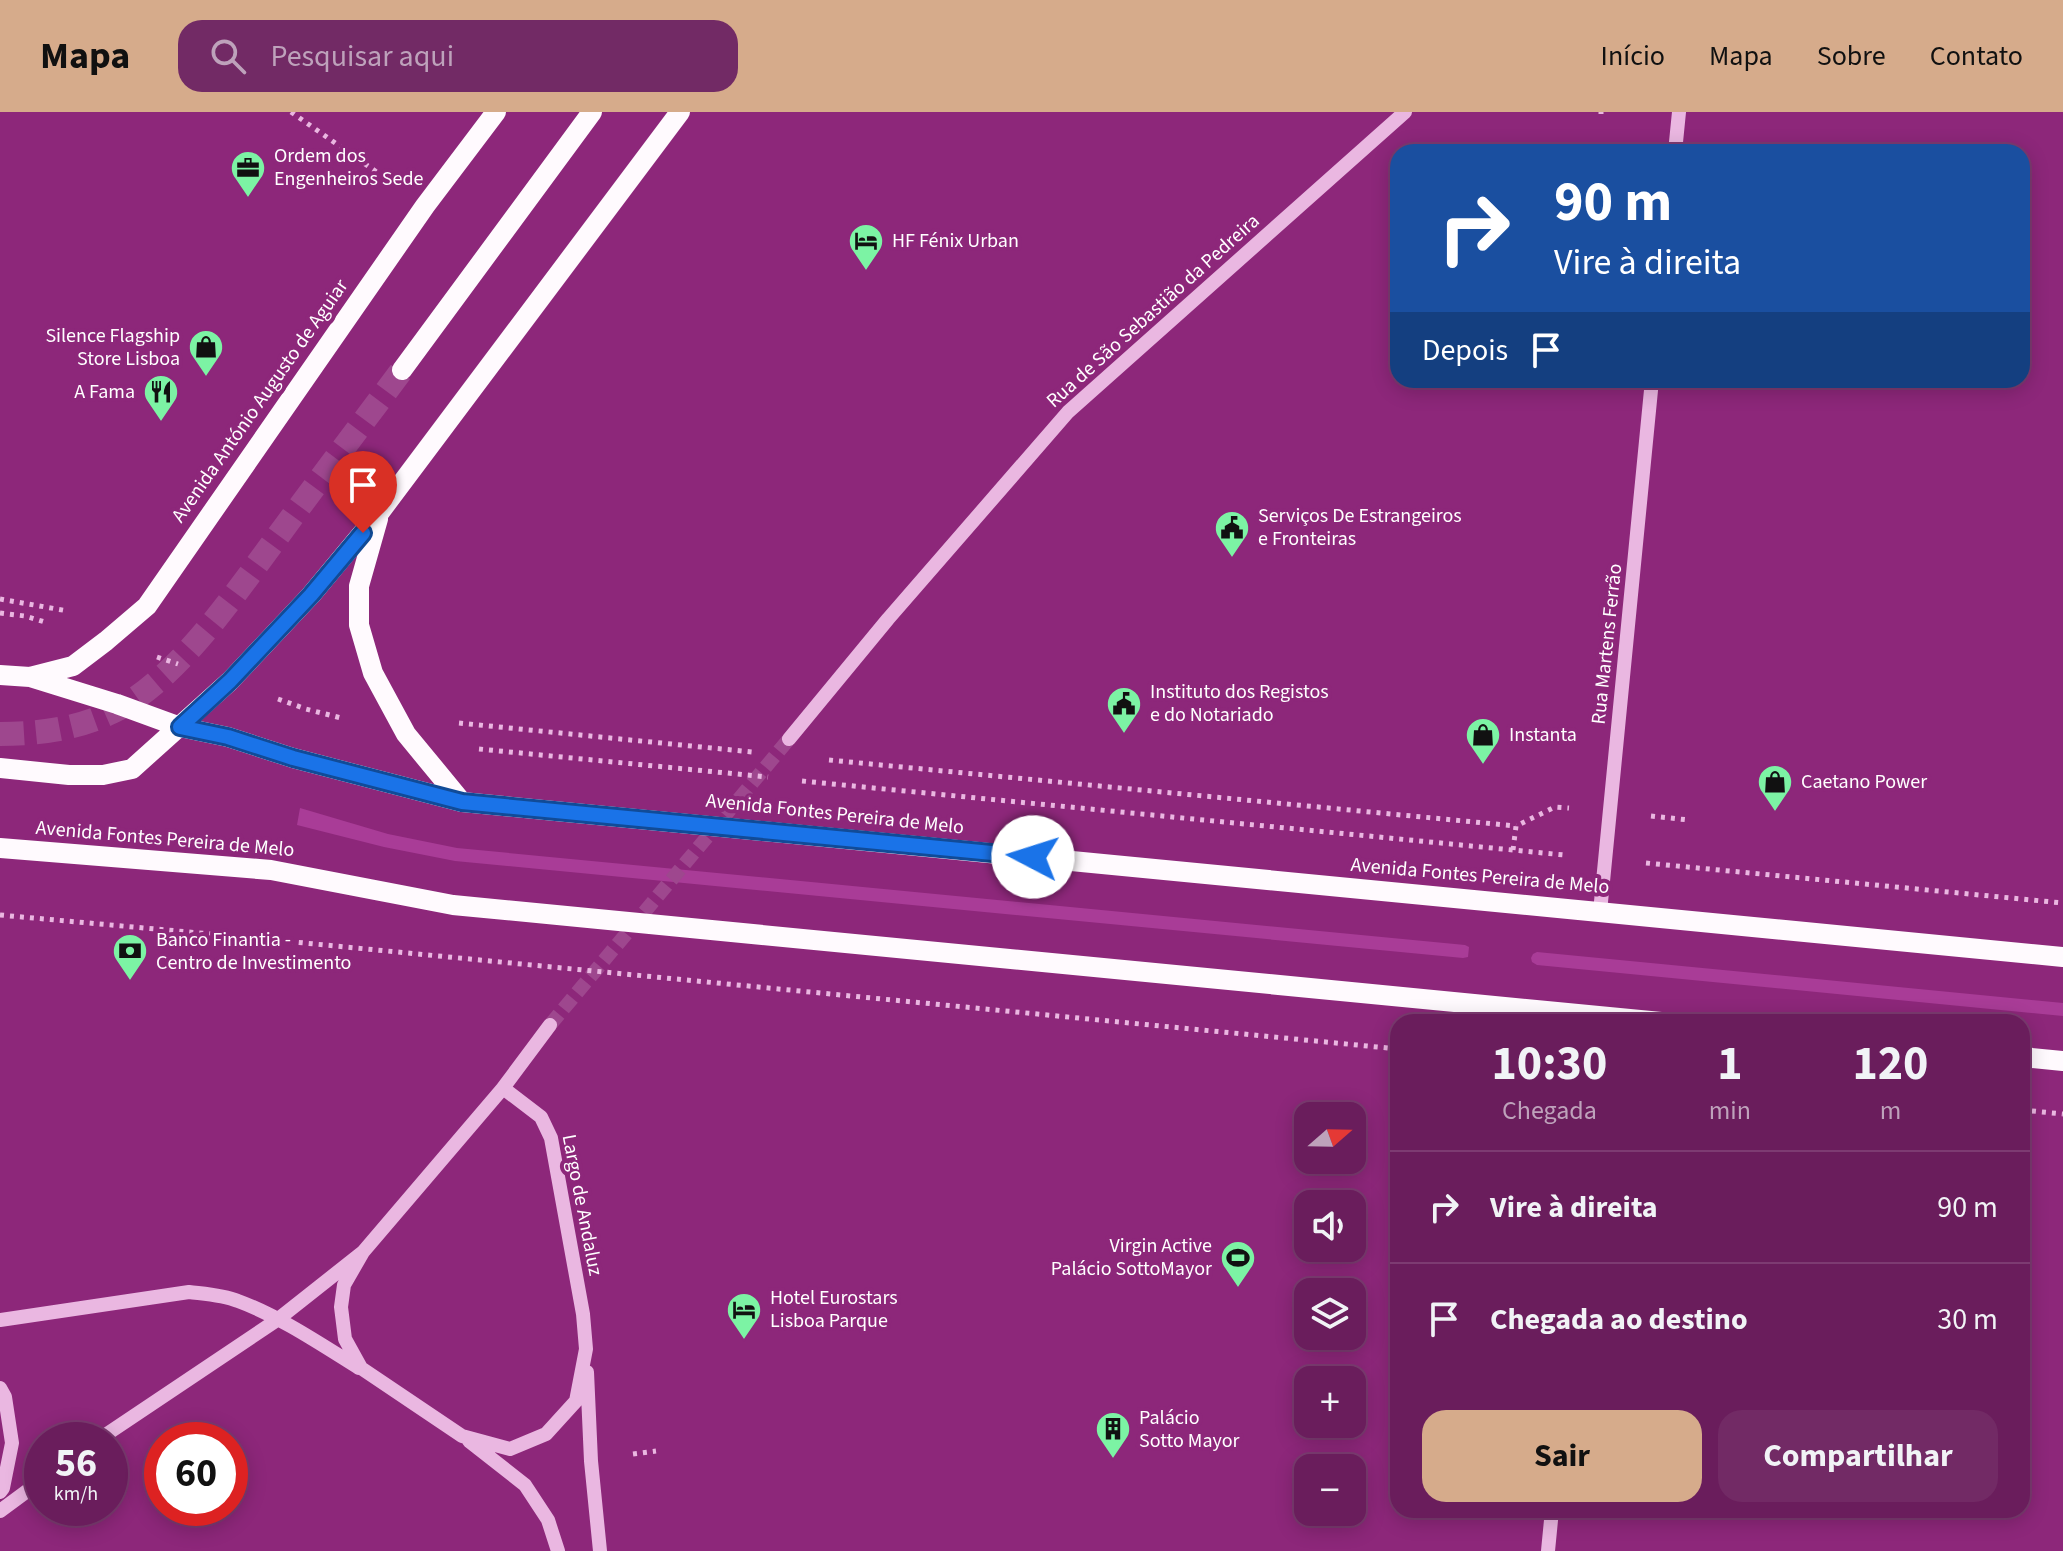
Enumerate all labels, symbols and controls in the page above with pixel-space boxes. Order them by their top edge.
search box [178,20,738,92]
text: Mapa [40,29,130,83]
icon: search [206,34,250,78]
text: Pesquisar aqui [270,35,454,78]
text: Início [1601,36,1665,76]
text: Mapa [1709,36,1773,76]
text: Sobre [1817,36,1886,76]
text: Contato [1930,36,2023,76]
place label: Ordem dos Engenheiros Sede [274,142,423,193]
office icon: Ordem dos Engenheiros Sede [229,149,267,199]
text: 90 m [1554,163,1672,242]
icon: right [1422,176,1526,280]
street label: Rua de São Sebastião da Pedreira [1040,208,1266,414]
hotel icon: HF Fénix Urban [847,222,885,272]
place label: HF Fénix Urban [892,227,1019,255]
text: Vire à direita [1554,237,1741,288]
street label: Avenida António Augusto de Aguiar [165,274,355,528]
place label: Silence Flagship Store Lisboa [45,322,180,373]
shop icon: Silence Flagship Store Lisboa [187,328,225,378]
icon: arrive [1524,328,1568,372]
text: Depois [1422,329,1508,372]
restaurant icon: A Fama [142,373,180,423]
place label: A Fama [74,378,135,406]
pin [329,451,397,533]
icon: arrive [341,463,385,507]
place label: Serviços De Estrangeiros e Fronteiras [1258,502,1462,553]
public building icon: Serviços De Estrangeiros e Fronteiras [1213,509,1251,559]
street label: Rua Martens Ferrão [1585,562,1629,726]
place label: Instituto dos Registos e do Notariado [1150,678,1329,729]
public building icon: Instituto dos Registos e do Notariado [1105,685,1143,735]
shop icon: Instanta [1464,716,1502,766]
place label: Instanta [1509,721,1577,749]
shop icon: Caetano Power [1756,763,1794,813]
place label: Caetano Power [1801,768,1927,796]
street label: Avenida Fontes Pereira de Melo [705,787,965,841]
street label: Avenida Fontes Pereira de Melo [35,814,295,864]
position arrow [991,815,1075,899]
street label: Avenida Fontes Pereira de Melo [1350,851,1610,901]
place label: Banco Finantia - Centro de Investimento [156,926,351,977]
bank icon: Banco Finantia - Centro de Investimento [111,932,149,982]
text: 10:30 [1491,1030,1607,1098]
text: 1 [1717,1030,1743,1098]
text: 120 [1852,1030,1928,1098]
text: Chegada [1502,1092,1597,1129]
text: min [1709,1092,1751,1129]
text: m [1880,1092,1901,1129]
north arrow [1294,1102,1366,1174]
map controls [1294,1102,1366,1526]
street label: Largo de Andaluz [555,1132,609,1278]
icon: right [1422,1185,1466,1229]
text: Vire à direita [1490,1186,1658,1229]
text: 90 m [1937,1186,1998,1229]
button: sound [1294,1190,1366,1262]
place label: Virgin Active Palácio SottoMayor [1051,1232,1212,1283]
sports icon: Virgin Active Palácio SottoMayor [1219,1239,1257,1289]
button: layers [1294,1278,1366,1350]
place label: Hotel Eurostars Lisboa Parque [770,1284,898,1335]
hotel icon: Hotel Eurostars Lisboa Parque [725,1291,763,1341]
icon: arrive [1422,1297,1466,1341]
text: Chegada ao destino [1490,1298,1748,1341]
text: 30 m [1937,1298,1998,1341]
button: + [1294,1366,1366,1438]
place label: Palácio Sotto Mayor [1139,1404,1240,1455]
building icon: Palácio Sotto Mayor [1094,1410,1132,1460]
button: Sair [1422,1410,1702,1502]
button: Compartilhar [1718,1410,1998,1502]
speed limit sign: 60 [144,1422,248,1526]
text: 56 [55,1435,97,1492]
button: − [1294,1454,1366,1526]
text: km/h [54,1480,98,1508]

